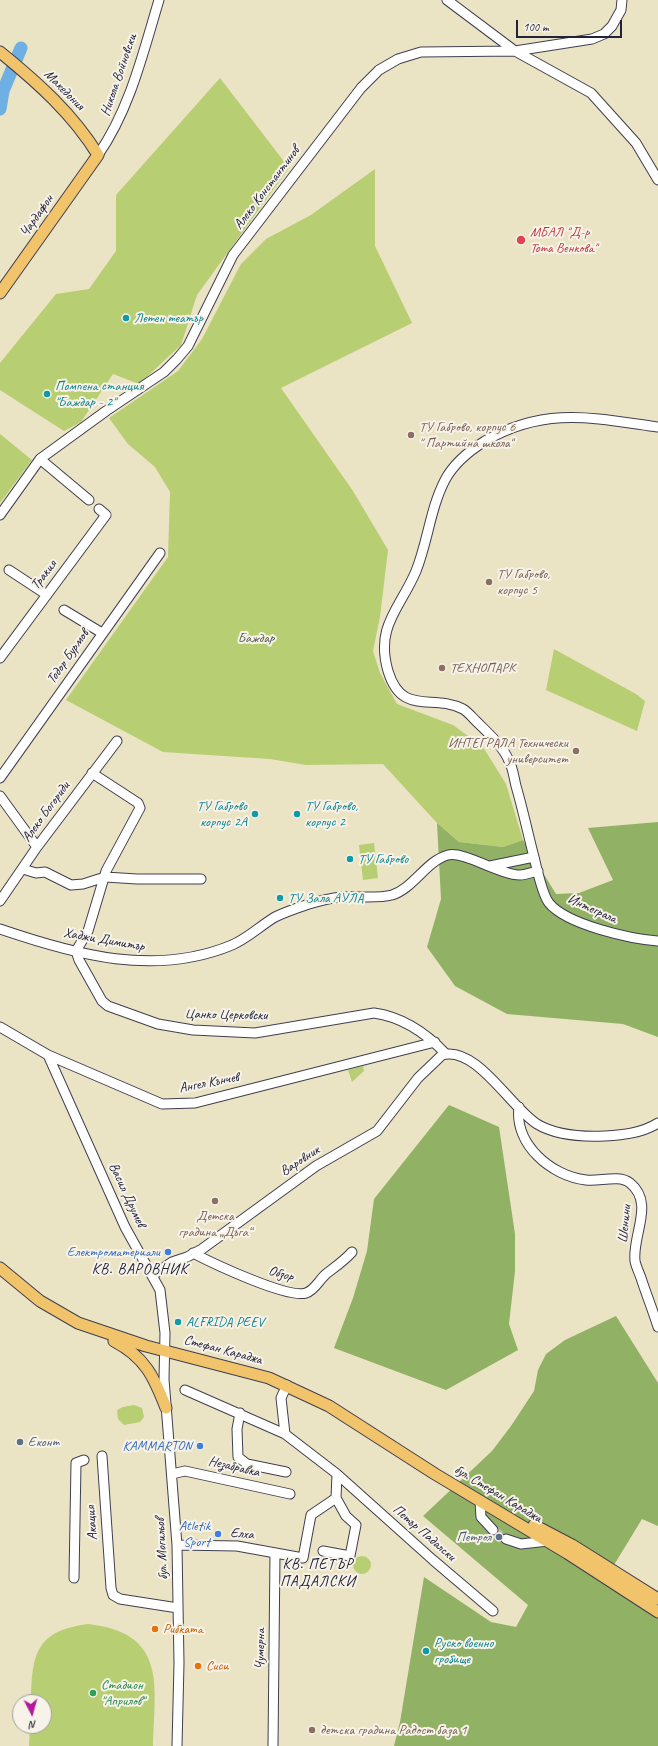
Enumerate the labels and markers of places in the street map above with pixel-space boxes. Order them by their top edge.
place label: МБАЛ "Д-р Тота Венкова" [530,224,597,256]
marker: МБАЛ "Д-р Тота Венкова" [515,234,527,246]
place label: Летен театър [134,310,203,326]
marker: Летен театър [121,313,131,323]
place label: Помпена станция "Баждар - 2" [55,378,143,410]
marker: Помпена станция "Баждар - 2" [42,389,52,399]
place label: ТУ Габрово, корпус 6 '' Партийна школа'' [419,419,515,452]
marker: ТУ Габрово, корпус 6 '' Партийна школа'' [406,430,416,440]
place label: ТУ Габрово, корпус 5 [497,566,550,598]
marker: ТУ Габрово, корпус 5 [484,577,494,587]
place label: ТЕХНОПАРК [450,660,515,676]
marker: ТЕХНОПАРК [437,663,447,673]
place label: ИНТЕГРАЛА Технически университет [448,735,568,768]
marker: ИНТЕГРАЛА Технически университет [571,746,581,756]
place label: ТУ Габрово корпус 2А [197,798,247,830]
place label: ТУ Габрово, корпус 2 [305,798,358,830]
marker: ТУ Габрово корпус 2А [250,809,260,819]
marker: ТУ Габрово, корпус 2 [292,809,302,819]
place label: ТУ Габрово [358,851,408,867]
marker: ТУ Габрово [345,854,355,864]
place label: ТУ Зала АУЛА [288,890,363,906]
marker: ТУ Зала АУЛА [275,893,285,903]
marker: Детска градина „Дъга“ [210,1196,220,1206]
place label: Детска градина „Дъга“ [178,1208,252,1240]
place label: Електроматериали [67,1244,160,1260]
marker: Електроматериали [163,1247,173,1257]
place label: ALFRIDA PEEV [186,1314,264,1330]
marker: ALFRIDA PEEV [173,1317,183,1327]
place label: Еконт [28,1434,59,1450]
marker: Еконт [15,1437,25,1447]
place label: KAMMARTON [122,1438,192,1454]
marker: KAMMARTON [195,1441,205,1451]
place label: Atletik Sport [179,1518,210,1550]
marker: Atletik Sport [213,1529,223,1539]
place label: Петрол [456,1529,491,1545]
marker: Петрол [494,1532,504,1542]
place label: Рибката [163,1621,203,1637]
marker: Рибката [150,1624,160,1634]
place label: Руско военно гробище [434,1635,493,1668]
marker: Руско военно гробище [421,1646,431,1656]
place label: Сиси [206,1658,229,1674]
marker: Сиси [193,1661,203,1671]
place label: Стадион "Априлов" [101,1677,145,1710]
marker: Стадион "Априлов" [88,1688,98,1698]
place label: детска градина Радост база 1 [320,1722,467,1738]
marker: детска градина Радост база 1 [307,1725,317,1735]

